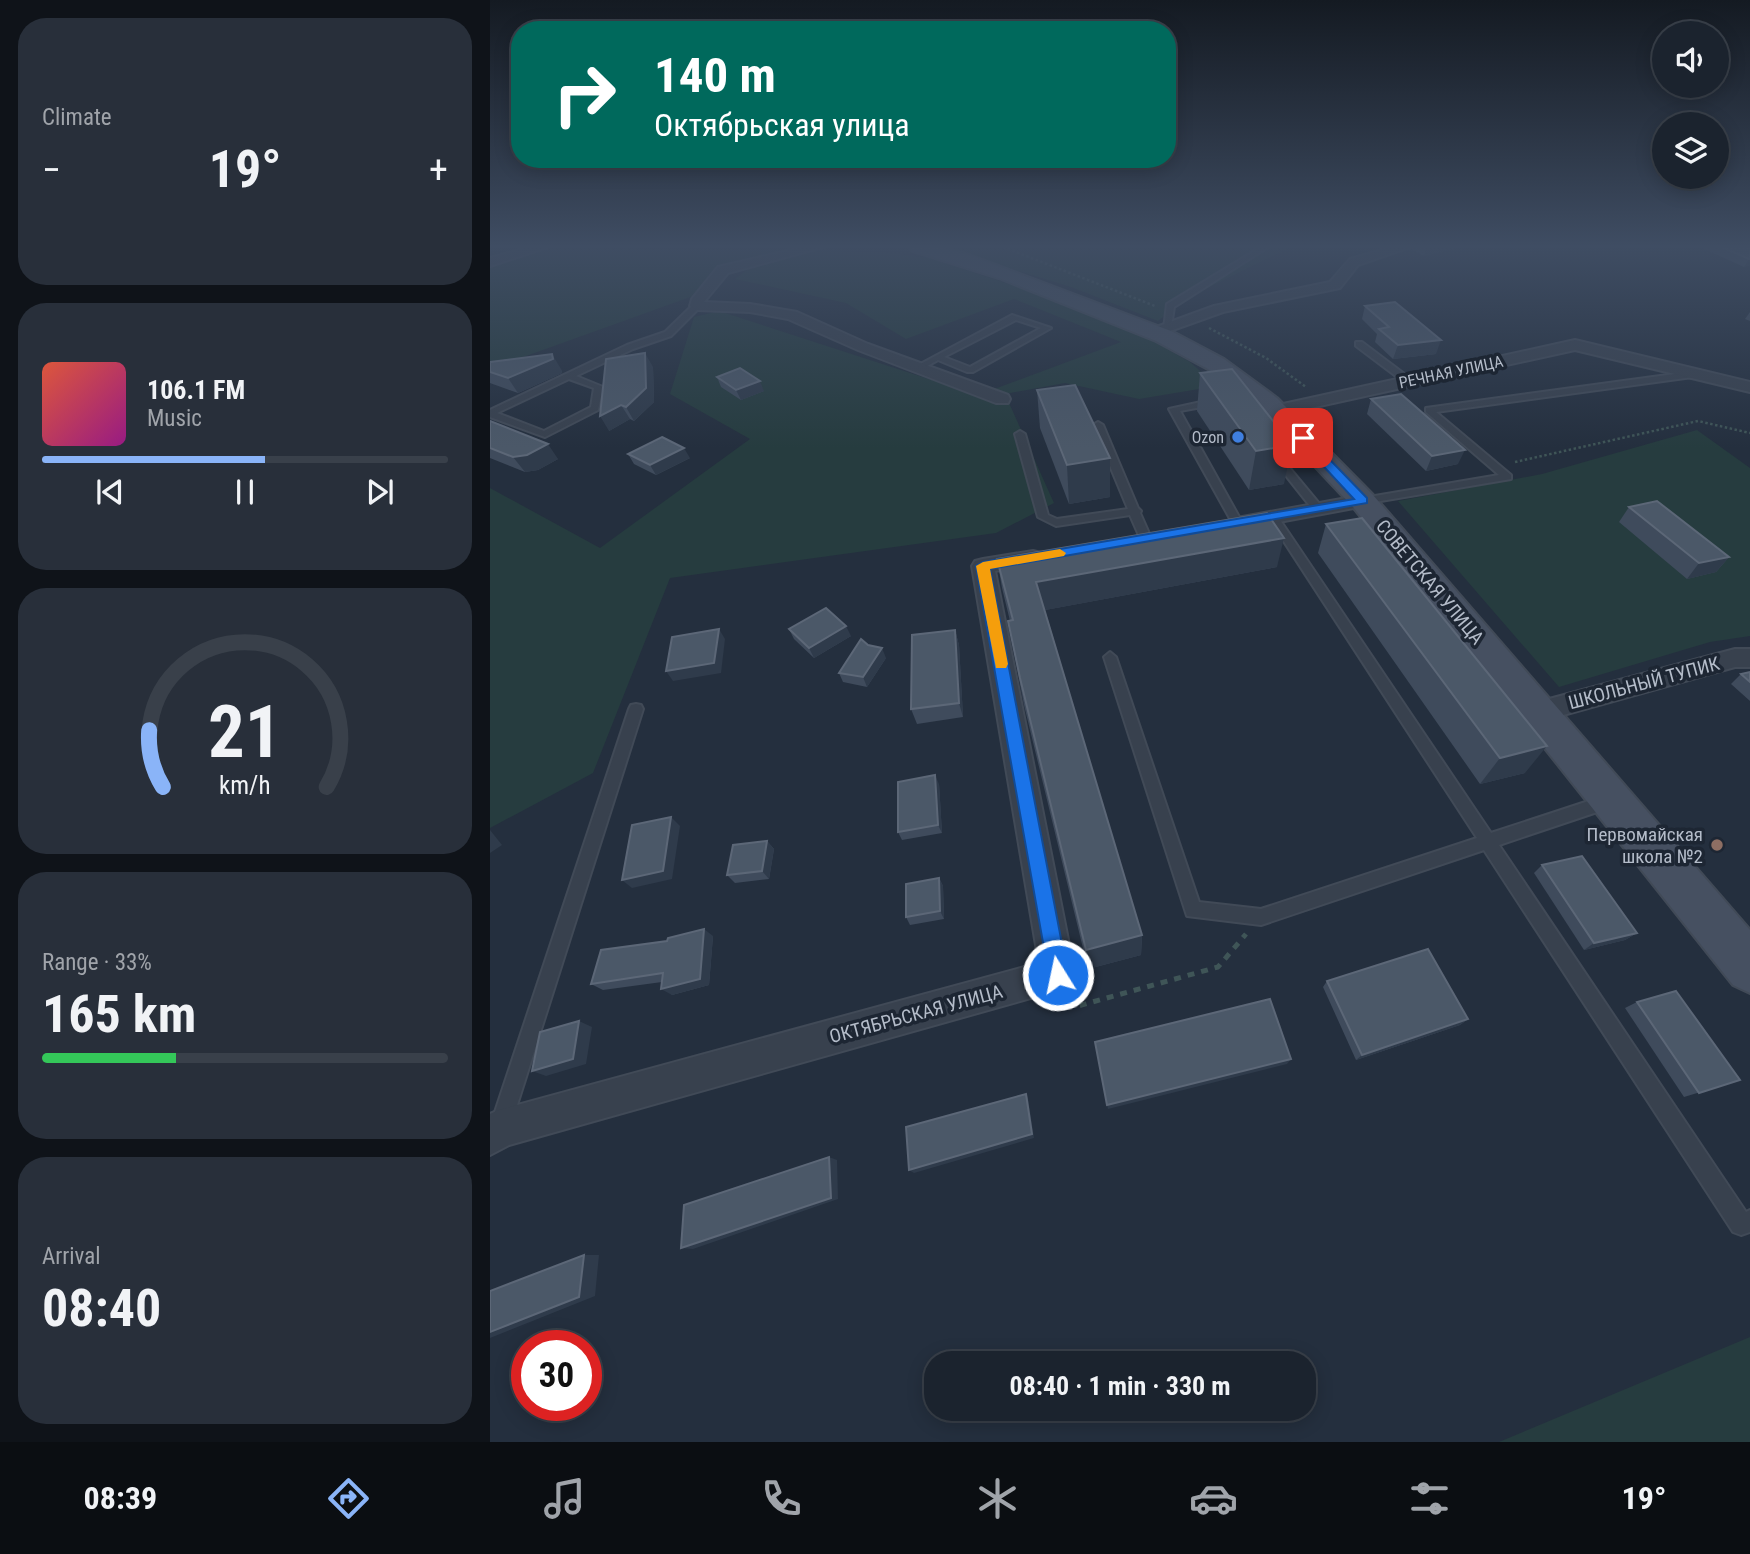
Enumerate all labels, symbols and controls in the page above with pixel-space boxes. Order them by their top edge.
map controls [1652,21,1729,189]
button: sound [1652,21,1729,98]
text: 140 m [654,47,776,104]
icon: right [539,49,630,140]
text: Climate [42,104,112,131]
text: Октябрьская улица [654,106,910,144]
button: layers [1652,112,1729,189]
text: 19° [209,139,281,200]
text: − [42,148,61,192]
text: + [429,148,448,192]
street label: РЕЧНАЯ УЛИЦА [1397,352,1505,392]
text: 106.1 FM [147,375,245,405]
text: Music [147,405,202,432]
pin [1273,408,1333,468]
icon: arrive [1284,419,1322,457]
place label: Ozon [1192,428,1224,447]
marker: Ozon [1230,429,1246,445]
icon: previous [91,473,129,511]
icon: pause [226,473,264,511]
icon: next [361,473,399,511]
street label: СОВЕТСКАЯ УЛИЦА [1371,515,1489,649]
street label: ШКОЛЬНЫЙ ТУПИК [1566,652,1722,714]
text: 21 [208,689,282,775]
text: km/h [219,771,271,800]
place label: Первомайская школа №2 [1587,823,1703,868]
marker: Первомайская школа №2 [1709,837,1725,853]
position arrow [1021,938,1095,1012]
text: Range · 33% [42,949,152,976]
street label: ОКТЯБРЬСКАЯ УЛИЦА [827,980,1005,1048]
text: 165 km [42,984,196,1045]
text: Arrival [42,1243,101,1270]
text: 08:40 [42,1278,161,1339]
speed limit sign: 30 [511,1330,602,1421]
text: 08:40 · 1 min · 330 m [1010,1371,1230,1401]
icon: directions [324,1474,373,1523]
icon: music [540,1474,589,1523]
icon: phone [757,1474,806,1523]
icon: climate [973,1474,1022,1523]
icon: car [1189,1474,1238,1523]
icon: filters [1405,1474,1454,1523]
text: 08:39 [84,1479,157,1517]
text: 19° [1622,1479,1666,1517]

